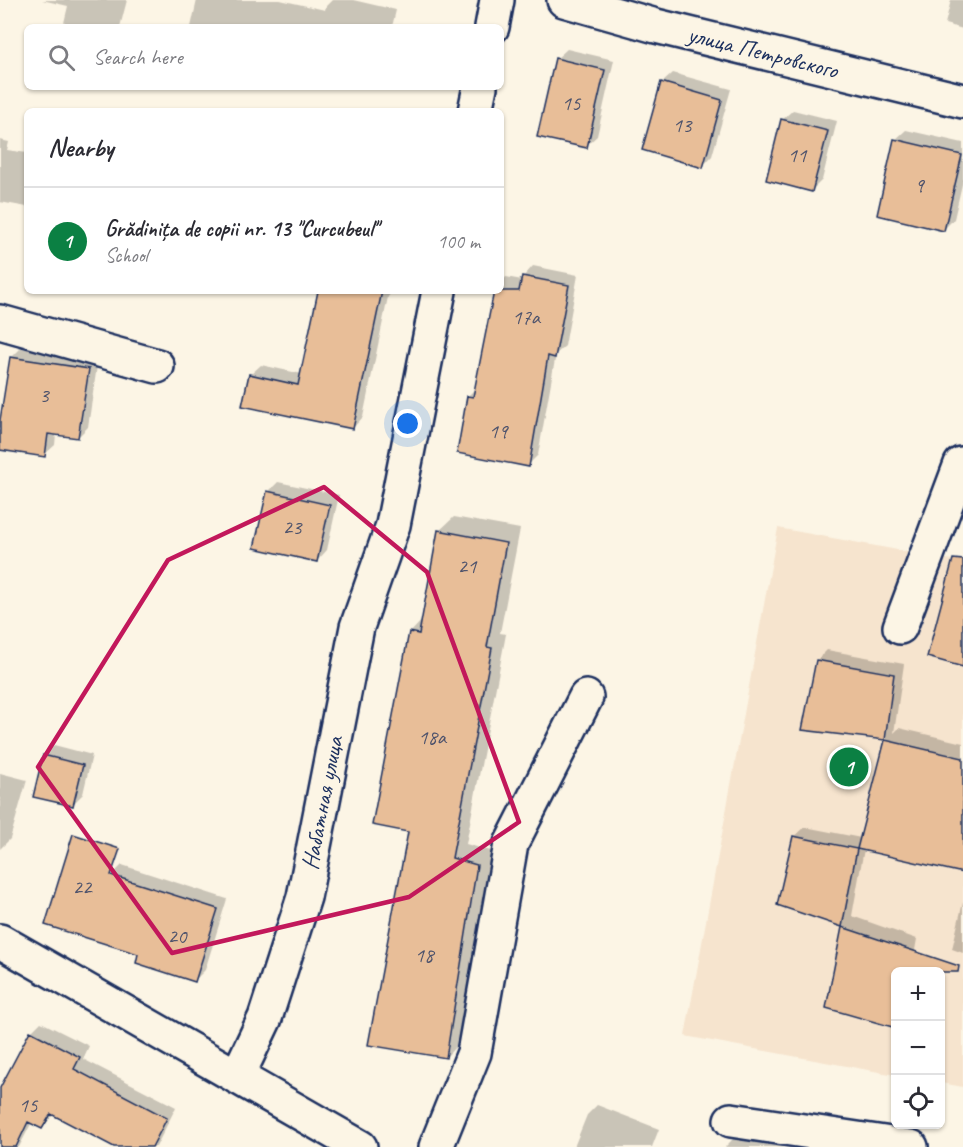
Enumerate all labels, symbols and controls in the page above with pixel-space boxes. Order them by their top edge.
street label: улица Петровского [683,18,843,86]
search box [24,24,504,90]
icon: search [45,41,78,74]
text: Search here [93,43,183,71]
house number: 15 [562,90,582,116]
house number: 13 [673,112,693,138]
text: Nearby [48,131,113,164]
house number: 11 [788,142,808,168]
house number: 9 [914,172,925,198]
text: Grădinița de copii nr. 13 "Curcubeul" [105,215,378,243]
text: 1 [63,229,72,254]
text: 100 m [437,229,480,254]
text: School [105,243,148,268]
house number: 17а [512,304,542,330]
house number: 3 [39,382,50,408]
your location [393,409,422,438]
house number: 19 [489,418,509,444]
house number: 23 [283,514,303,540]
house number: 21 [458,553,478,579]
house number: 18а [418,724,448,750]
street label: Набатная улица [294,732,350,872]
pin: 1 [830,744,868,789]
house number: 22 [73,874,93,900]
house number: 20 [168,923,188,949]
house number: 18 [415,942,436,968]
map controls [891,967,945,1129]
button: + [891,967,945,1021]
button: − [891,1021,945,1075]
button: locate [891,1075,945,1129]
house number: 15 [19,1092,39,1118]

